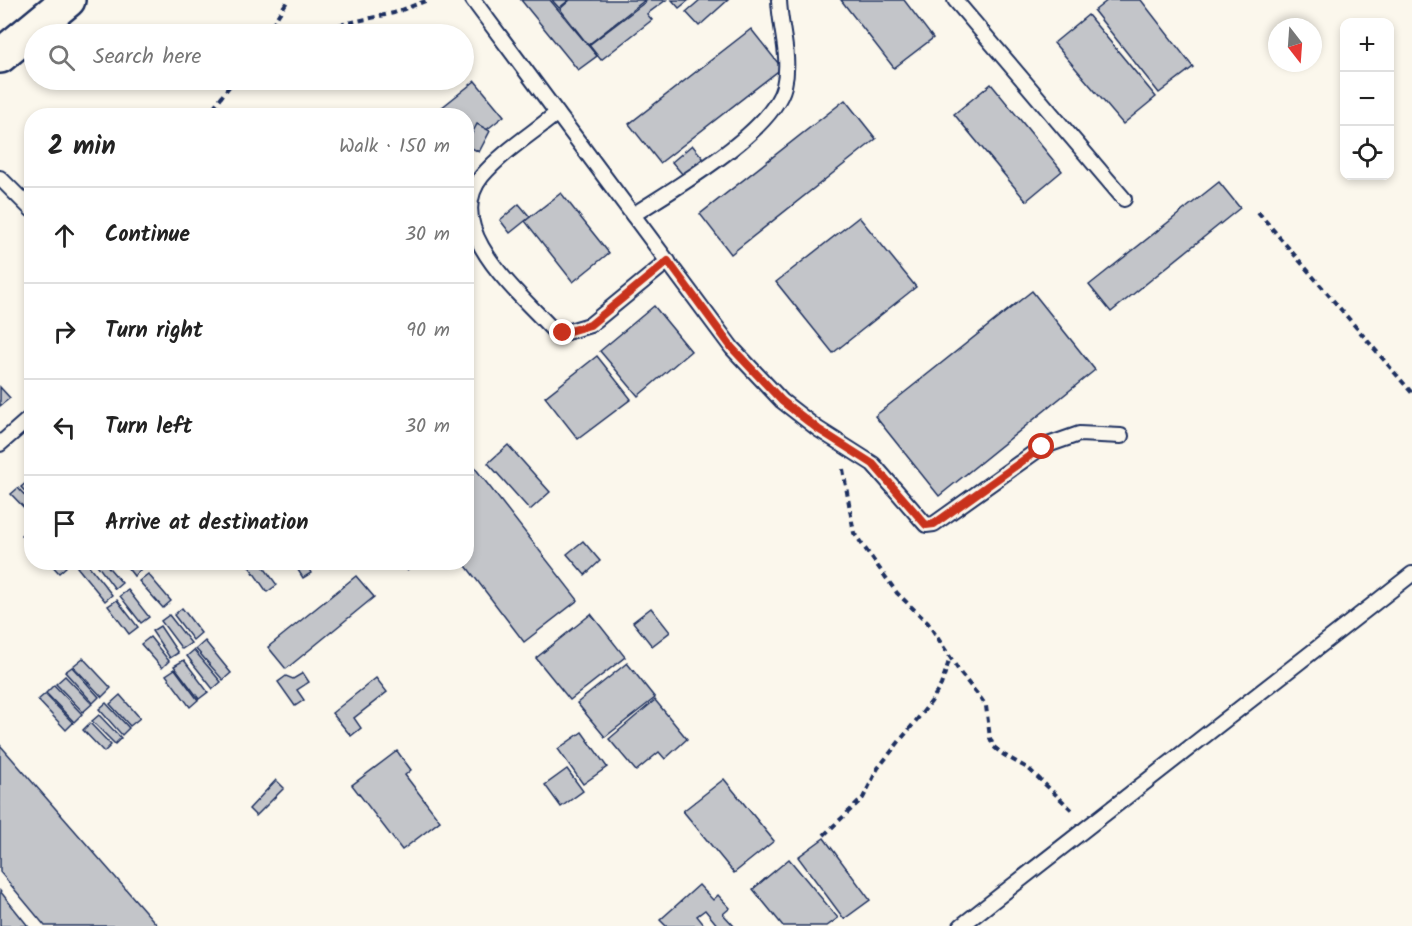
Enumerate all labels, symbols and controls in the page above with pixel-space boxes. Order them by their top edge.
north arrow [1268,18,1322,72]
map controls [1340,18,1394,180]
button: + [1340,18,1394,72]
search box [24,24,474,90]
text: Search here [93,40,201,75]
icon: search [45,41,78,74]
button: − [1340,72,1394,126]
text: 2 min [48,126,116,168]
button: locate [1340,126,1394,180]
text: Walk · 150 m [339,131,450,163]
text: Continue [105,218,190,253]
icon: ahead [48,219,81,252]
text: 30 m [405,219,450,251]
text: Turn right [105,314,203,349]
icon: right [48,315,81,348]
text: 90 m [406,315,450,347]
route end [549,319,575,345]
text: Turn left [105,410,192,445]
icon: left [48,411,81,444]
text: 30 m [405,411,450,443]
route start [1028,433,1054,459]
text: Arrive at destination [105,506,308,541]
icon: arrive [48,507,81,540]

